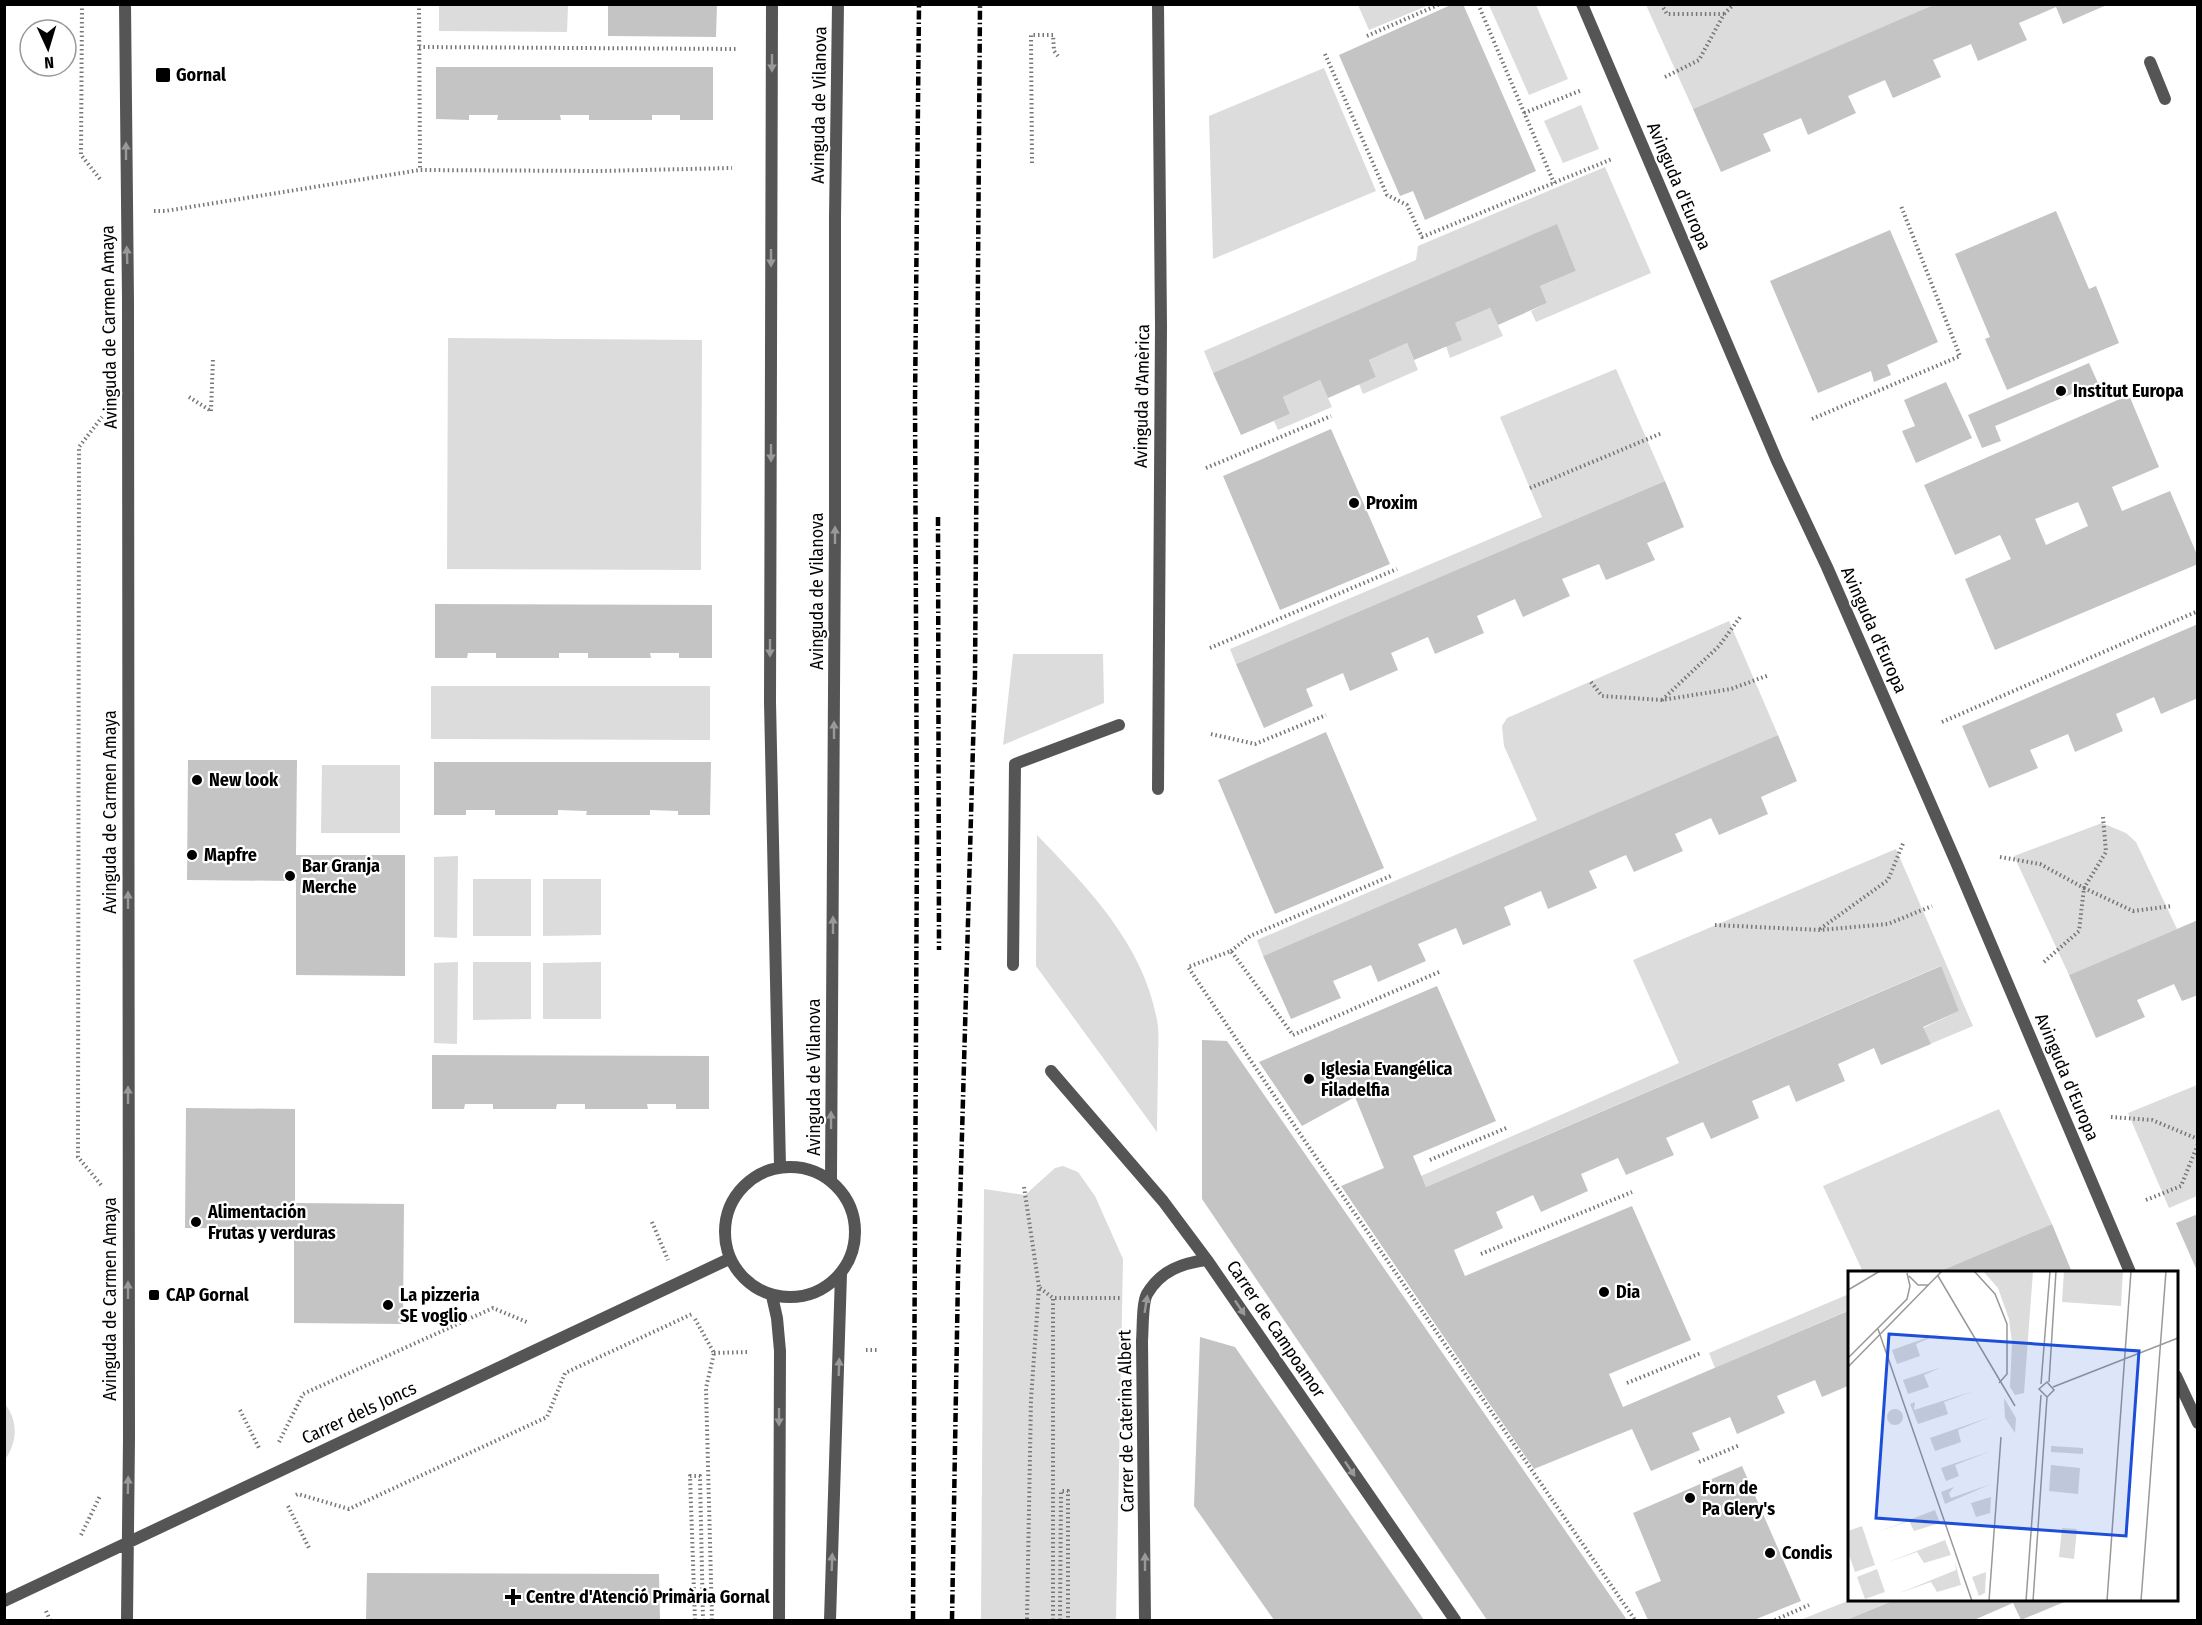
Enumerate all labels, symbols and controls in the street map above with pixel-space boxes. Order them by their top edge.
north arrow [18,18,78,78]
street label: Avinguda de Vilanova [807,26,831,184]
text: N [44,53,54,72]
one-way arrow [767,53,777,72]
place label: Gornal [176,64,226,86]
marker: Gornal [154,66,172,84]
street label: Avinguda d'Europa [1642,119,1716,253]
one-way arrow [121,142,131,161]
street label: Avinguda de Carmen Amaya [96,225,122,429]
one-way arrow [122,246,132,265]
one-way arrow [766,248,776,267]
street label: Avinguda d'Amèrica [1130,324,1154,468]
place label: Institut Europa [2073,380,2184,402]
marker: Institut Europa [2054,384,2068,398]
one-way arrow [766,443,776,462]
place label: Proxim [1366,492,1418,514]
marker: Proxim [1347,496,1361,510]
street label: Avinguda de Vilanova [806,512,828,670]
one-way arrow [830,526,840,545]
street label: Avinguda d'Europa [1836,563,1912,697]
one-way arrow [765,638,775,657]
street label: Avinguda de Carmen Amaya [99,710,121,914]
one-way arrow [829,721,839,740]
place label: New look [209,769,279,791]
marker: New look [190,773,204,787]
place label: Mapfre [204,844,257,866]
marker: Mapfre [185,848,199,862]
place label: Bar Granja Merche [302,855,380,898]
marker: Bar Granja Merche [283,869,297,883]
one-way arrow [123,891,133,910]
one-way arrow [828,916,838,935]
street label: Avinguda de Vilanova [803,998,825,1156]
street label: Avinguda d'Europa [2030,1010,2104,1144]
place label: Iglesia Evangélica Filadelfia [1321,1058,1453,1101]
marker: Iglesia Evangélica Filadelfia [1302,1072,1316,1086]
one-way arrow [123,1086,133,1105]
one-way arrow [826,1111,836,1130]
street label: Avinguda de Carmen Amaya [99,1197,121,1401]
place label: Alimentación Frutas y verduras [207,1201,336,1244]
marker: Alimentación Frutas y verduras [189,1215,203,1229]
street label: Carrer de Campoamor [1222,1256,1331,1402]
inset map [1848,1271,2178,1601]
one-way arrow [123,1281,133,1300]
place label: Dia [1616,1281,1640,1303]
place label: CAP Gornal [166,1284,249,1306]
place label: La pizzeria SE voglio [400,1284,480,1327]
marker: Dia [1597,1285,1611,1299]
marker: CAP Gornal [147,1288,161,1302]
one-way arrow [1141,1295,1150,1314]
marker: La pizzeria SE voglio [381,1298,395,1312]
one-way arrow [1234,1300,1245,1316]
street label: Carrer de Caterina Albert [1113,1329,1139,1512]
one-way arrow [834,1358,843,1377]
street label: Carrer dels Joncs [298,1377,420,1449]
one-way arrow [774,1407,784,1426]
one-way arrow [1344,1461,1355,1477]
one-way arrow [123,1476,132,1495]
place label: Forn de Pa Glery's [1702,1477,1775,1520]
marker: Forn de Pa Glery's [1683,1491,1697,1505]
place label: Condis [1782,1542,1833,1564]
marker: Condis [1763,1546,1777,1560]
one-way arrow [828,1553,837,1572]
one-way arrow [1140,1553,1150,1572]
place label: Centre d'Atenció Primària Gornal [526,1586,770,1608]
marker: Centre d'Atenció Primària Gornal [504,1588,522,1606]

